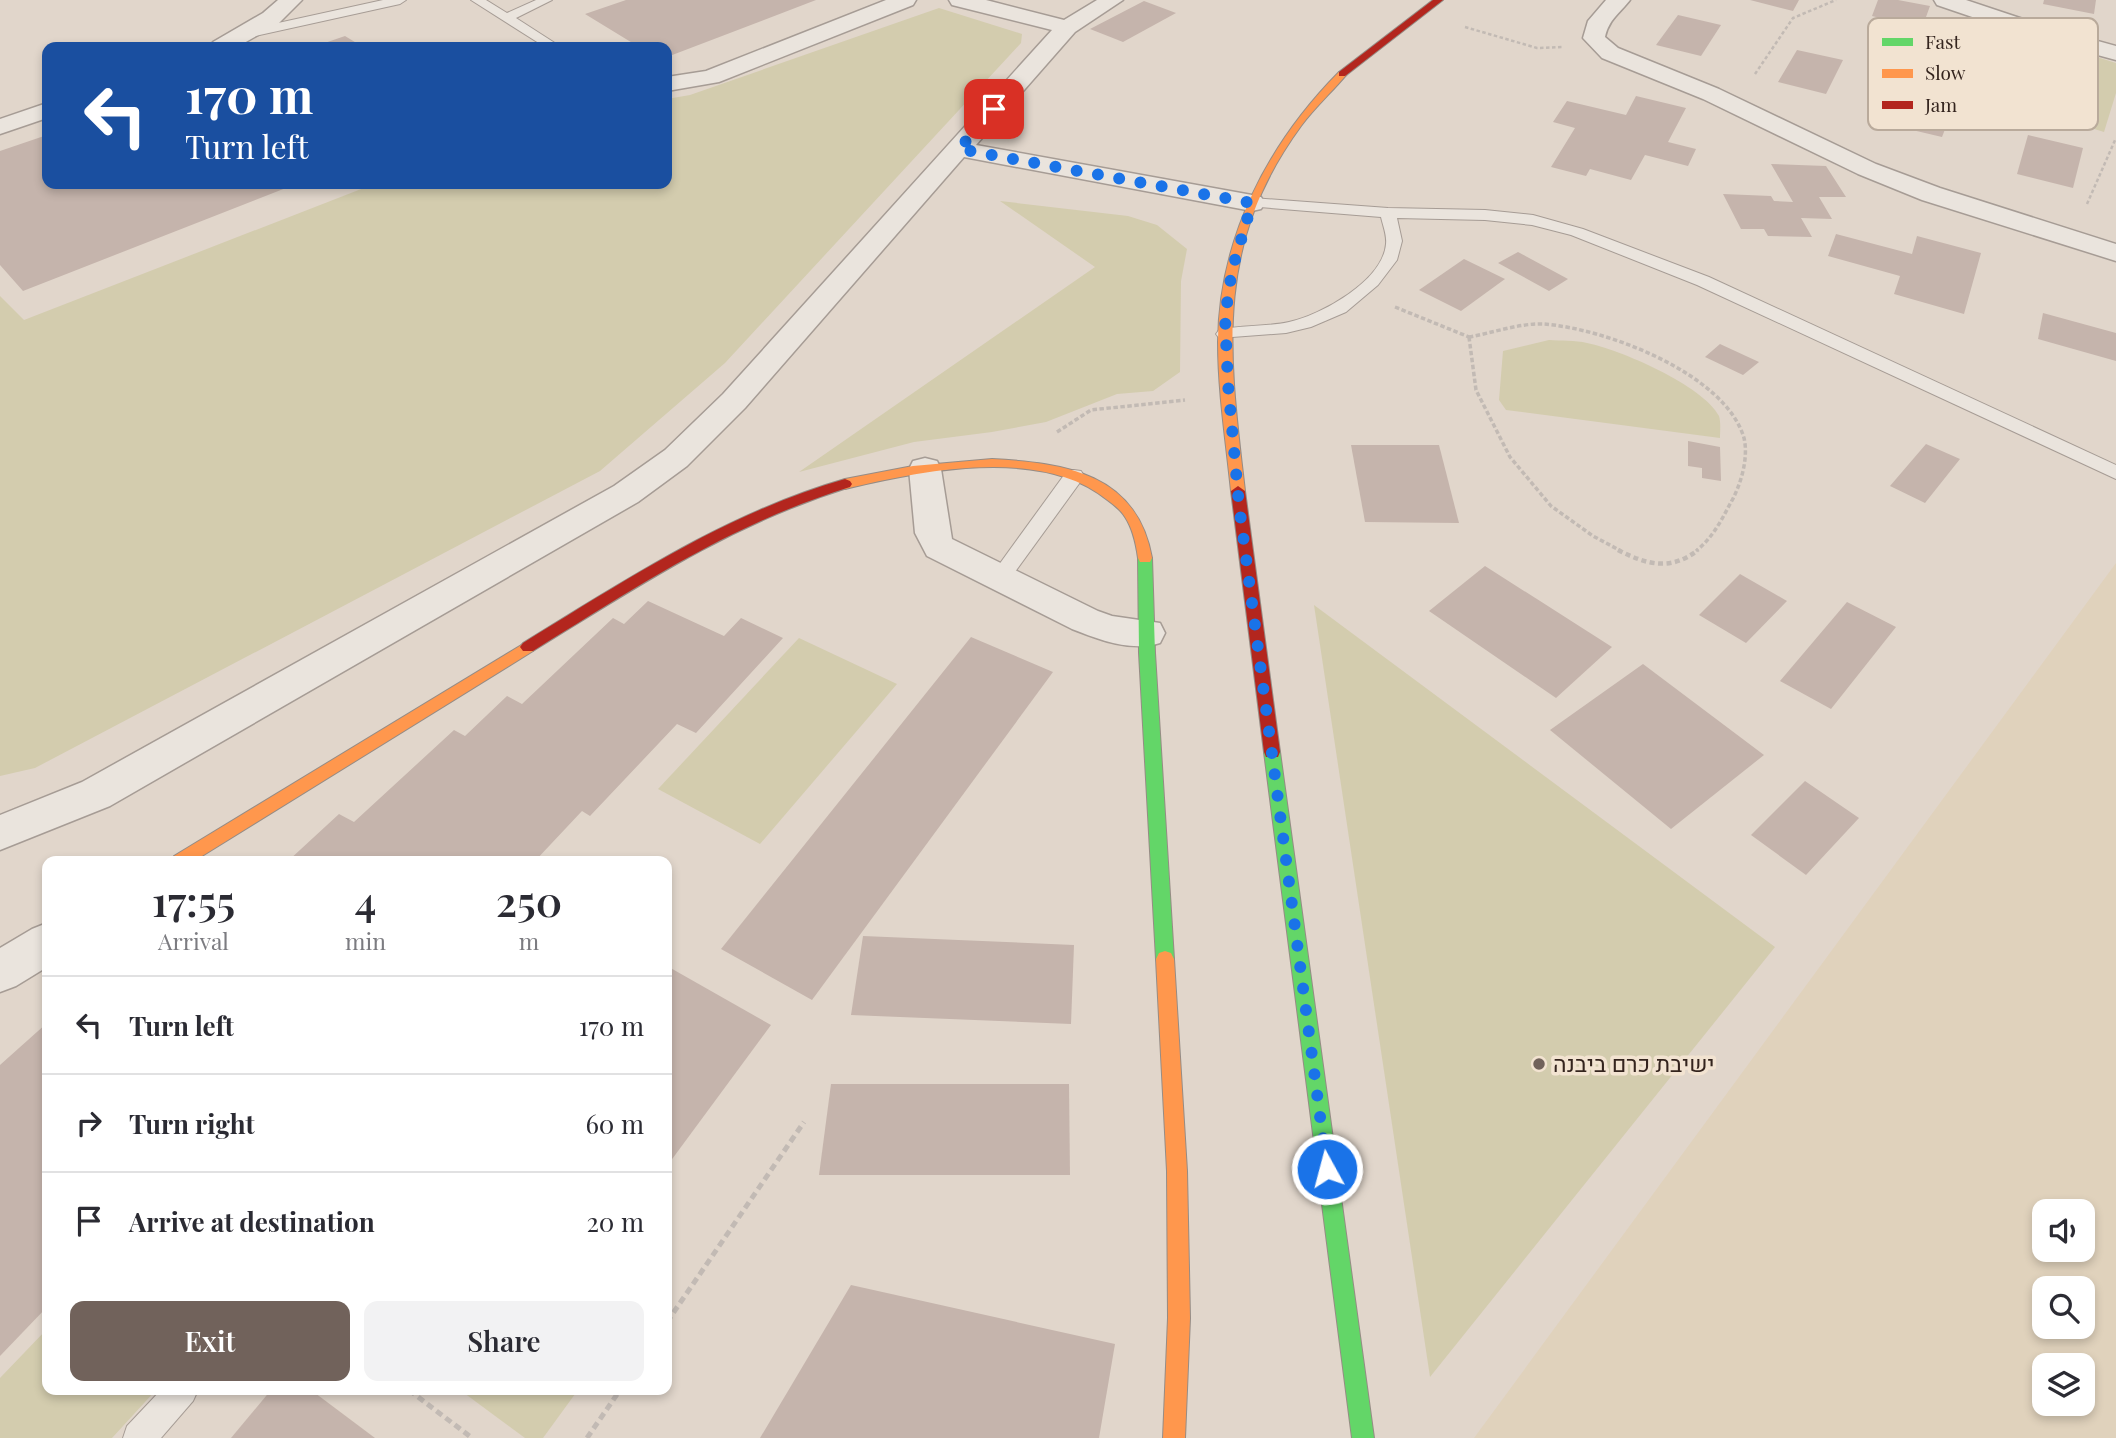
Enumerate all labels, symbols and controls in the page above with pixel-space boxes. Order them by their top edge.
legend [1868,18,2098,130]
text: Fast [1925,28,1961,54]
text: Slow [1925,59,1966,85]
text: 170 m [185,61,313,126]
icon: left [70,70,161,161]
pin [964,79,1024,139]
icon: arrive [975,90,1013,128]
text: Jam [1924,91,1957,117]
text: Turn left [185,124,309,167]
text: 17:55 [152,872,235,928]
text: 4 [355,872,376,928]
text: 250 [496,872,562,928]
text: Arrival [158,925,229,956]
text: min [345,925,386,956]
text: m [519,925,539,956]
icon: left [70,1006,108,1044]
text: Turn left [129,1008,234,1043]
text: 170 m [579,1008,644,1043]
place label: ישיבת כרם ביבנה [1553,1047,1714,1078]
marker: ישיבת כרם ביבנה [1531,1056,1547,1072]
icon: right [70,1104,108,1142]
text: Turn right [129,1106,255,1141]
text: 60 m [585,1106,644,1141]
position arrow [1290,1132,1364,1206]
map controls [2032,1199,2095,1416]
button: sound [2032,1199,2095,1262]
icon: arrive [70,1202,108,1240]
text: Arrive at destination [129,1204,375,1239]
text: 20 m [586,1204,644,1239]
button: search [2032,1276,2095,1339]
button: Exit [70,1301,350,1381]
button: Share [364,1301,644,1381]
button: layers [2032,1353,2095,1416]

